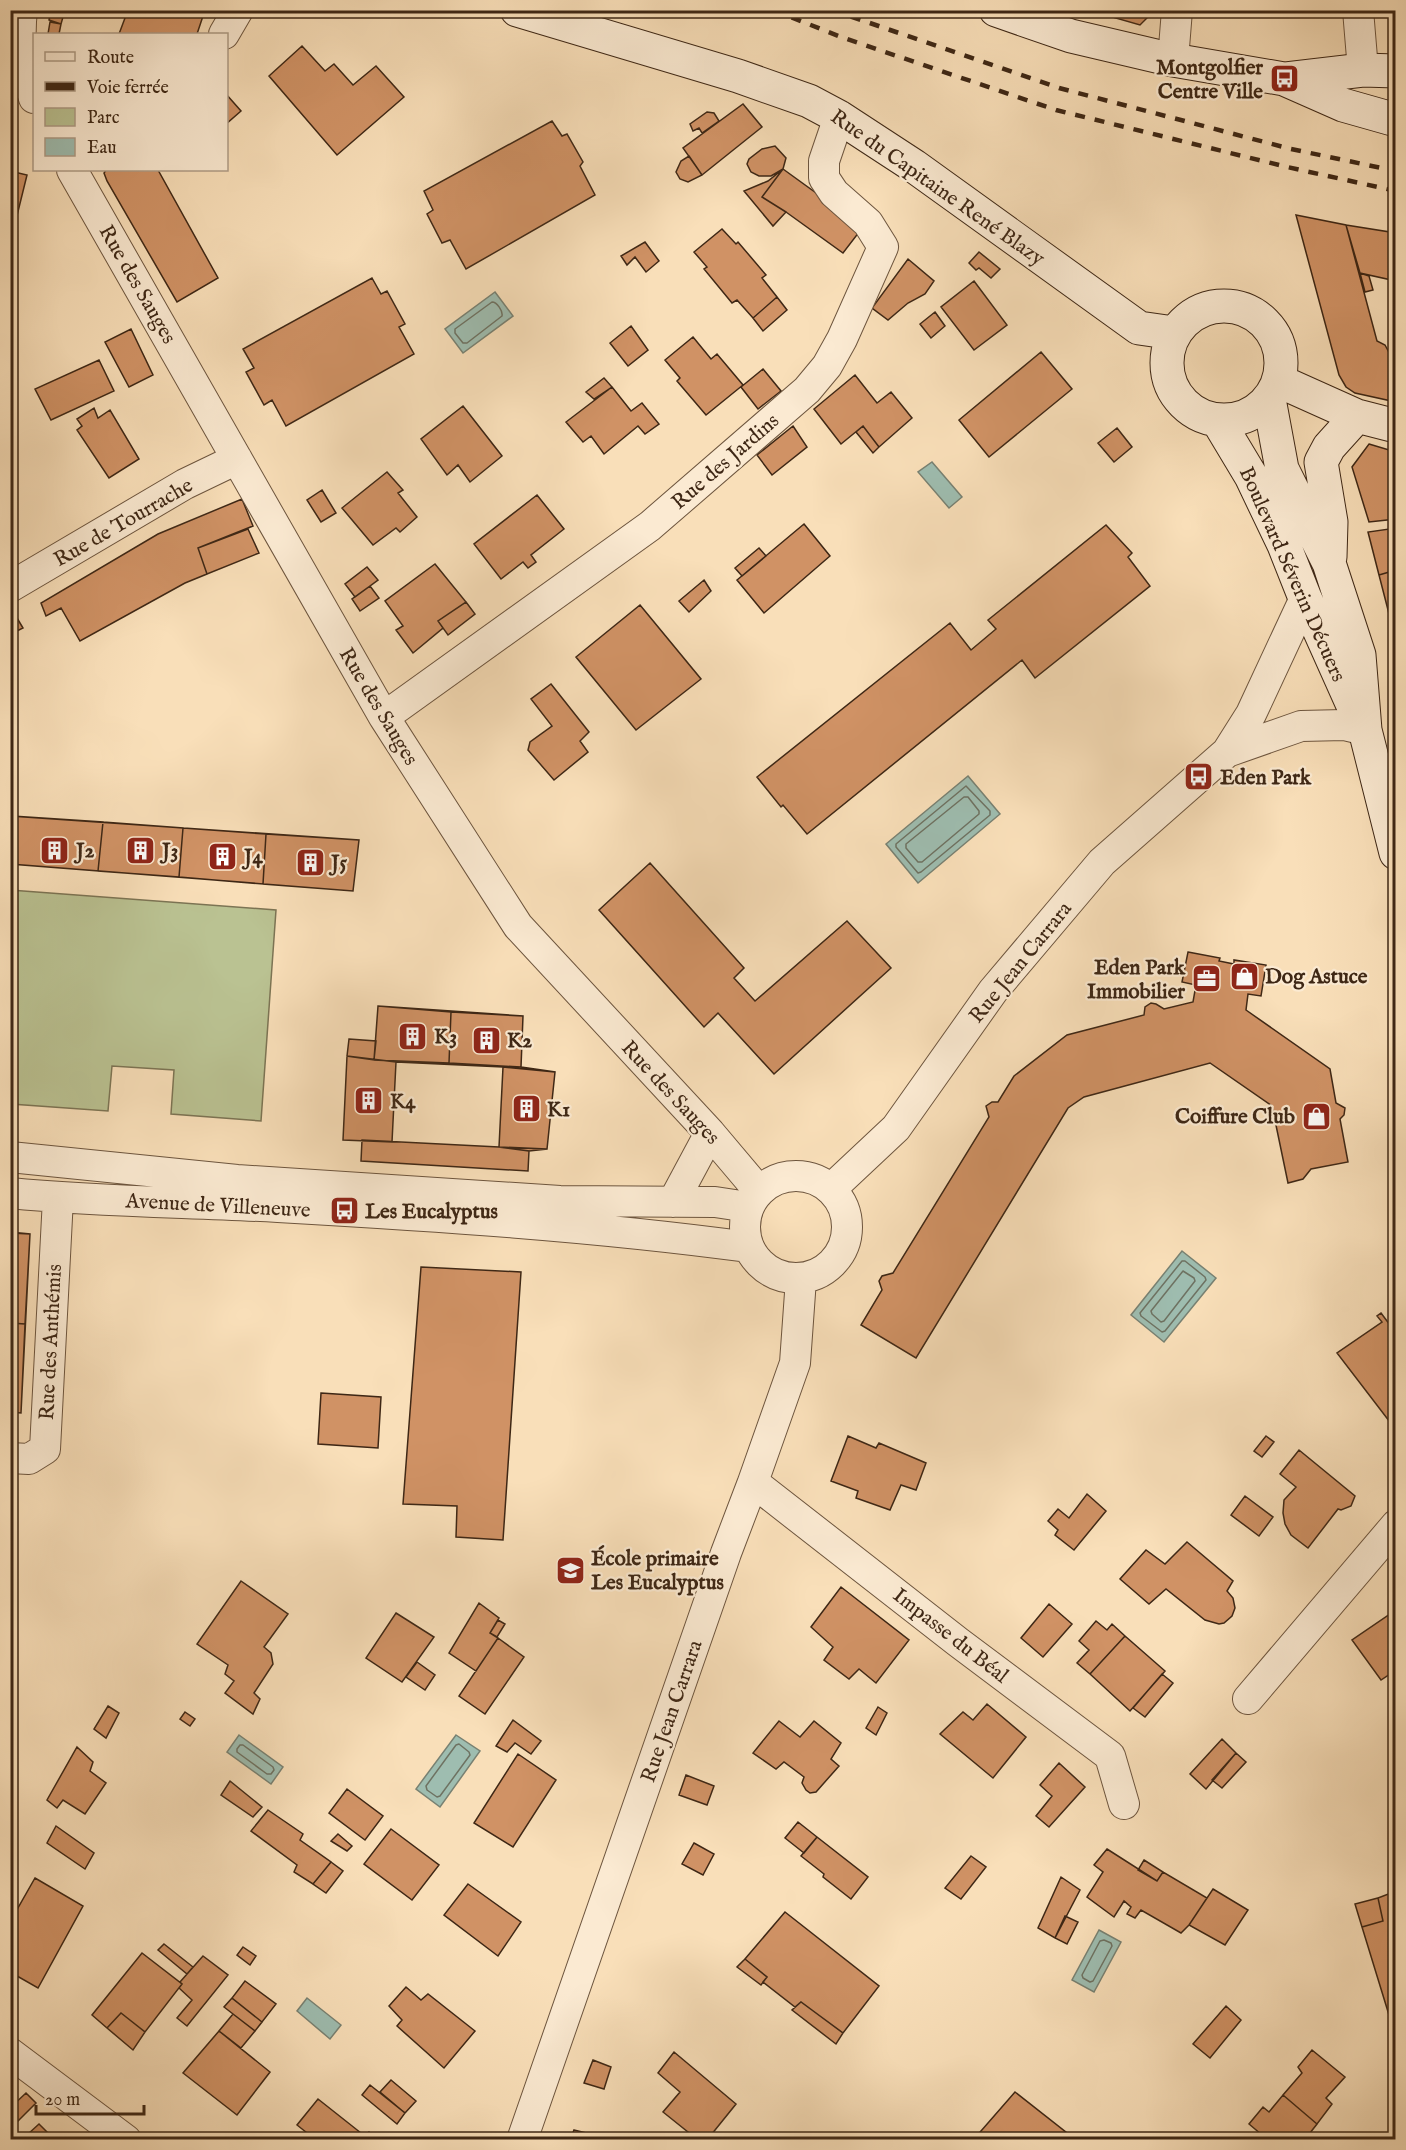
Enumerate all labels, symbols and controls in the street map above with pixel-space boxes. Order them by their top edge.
legend [33,33,228,171]
text: Route [87,47,134,70]
place label: Montgolfier Centre Ville [1156,55,1263,106]
bus stop icon: Montgolfier Centre Ville [1268,63,1300,95]
text: Voie ferrée [86,77,169,100]
street label: Rue du Capitaine René Blazy [825,104,1050,273]
text: Parc [87,107,120,130]
text: Eau [87,137,117,160]
street label: Rue des Sauges [92,220,182,349]
street label: Rue des Jardins [667,408,785,516]
street label: Boulevard Séverin Décuers [1232,463,1351,686]
street label: Rue de Tourrache [49,472,198,574]
street label: Rue des Sauges [332,643,424,771]
bus stop icon: Eden Park [1183,761,1215,793]
place label: Eden Park [1220,765,1312,792]
building icon: J2 [39,834,71,866]
building icon: J3 [125,834,157,866]
place label: J2 [73,838,95,865]
place label: J3 [159,838,178,865]
building icon: J4 [207,840,239,872]
place label: J4 [241,844,264,871]
building icon: J5 [294,846,326,878]
place label: J5 [328,850,348,877]
street label: Rue Jean Carrara [964,896,1079,1029]
place label: Eden Park Immobilier [1087,955,1186,1006]
shop icon: Dog Astuce [1228,960,1260,992]
office icon: Eden Park Immobilier [1190,963,1222,995]
place label: Dog Astuce [1265,964,1368,991]
building icon: K3 [397,1020,429,1052]
place label: K3 [434,1024,457,1051]
building icon: K2 [470,1024,502,1056]
place label: K2 [507,1028,532,1055]
street label: Rue des Sauges [615,1035,725,1151]
building icon: K4 [353,1085,385,1117]
place label: K4 [390,1089,416,1116]
building icon: K1 [510,1093,542,1125]
place label: K1 [547,1097,570,1124]
shop icon: Coiffure Club [1300,1100,1332,1132]
place label: Coiffure Club [1175,1104,1295,1131]
street label: Avenue de Villeneuve [124,1188,311,1225]
bus stop icon: Les Eucalyptus [328,1195,360,1227]
place label: Les Eucalyptus [365,1199,498,1226]
street label: Rue des Anthémis [34,1263,69,1421]
place label: École primaire Les Eucalyptus [591,1545,724,1597]
school or university icon: École primaire Les Eucalyptus [554,1554,586,1586]
street label: Impasse du Béal [887,1583,1014,1690]
street label: Rue Jean Carrara [635,1636,710,1786]
scale bar [36,2078,144,2116]
text: 20 m [45,2089,80,2112]

